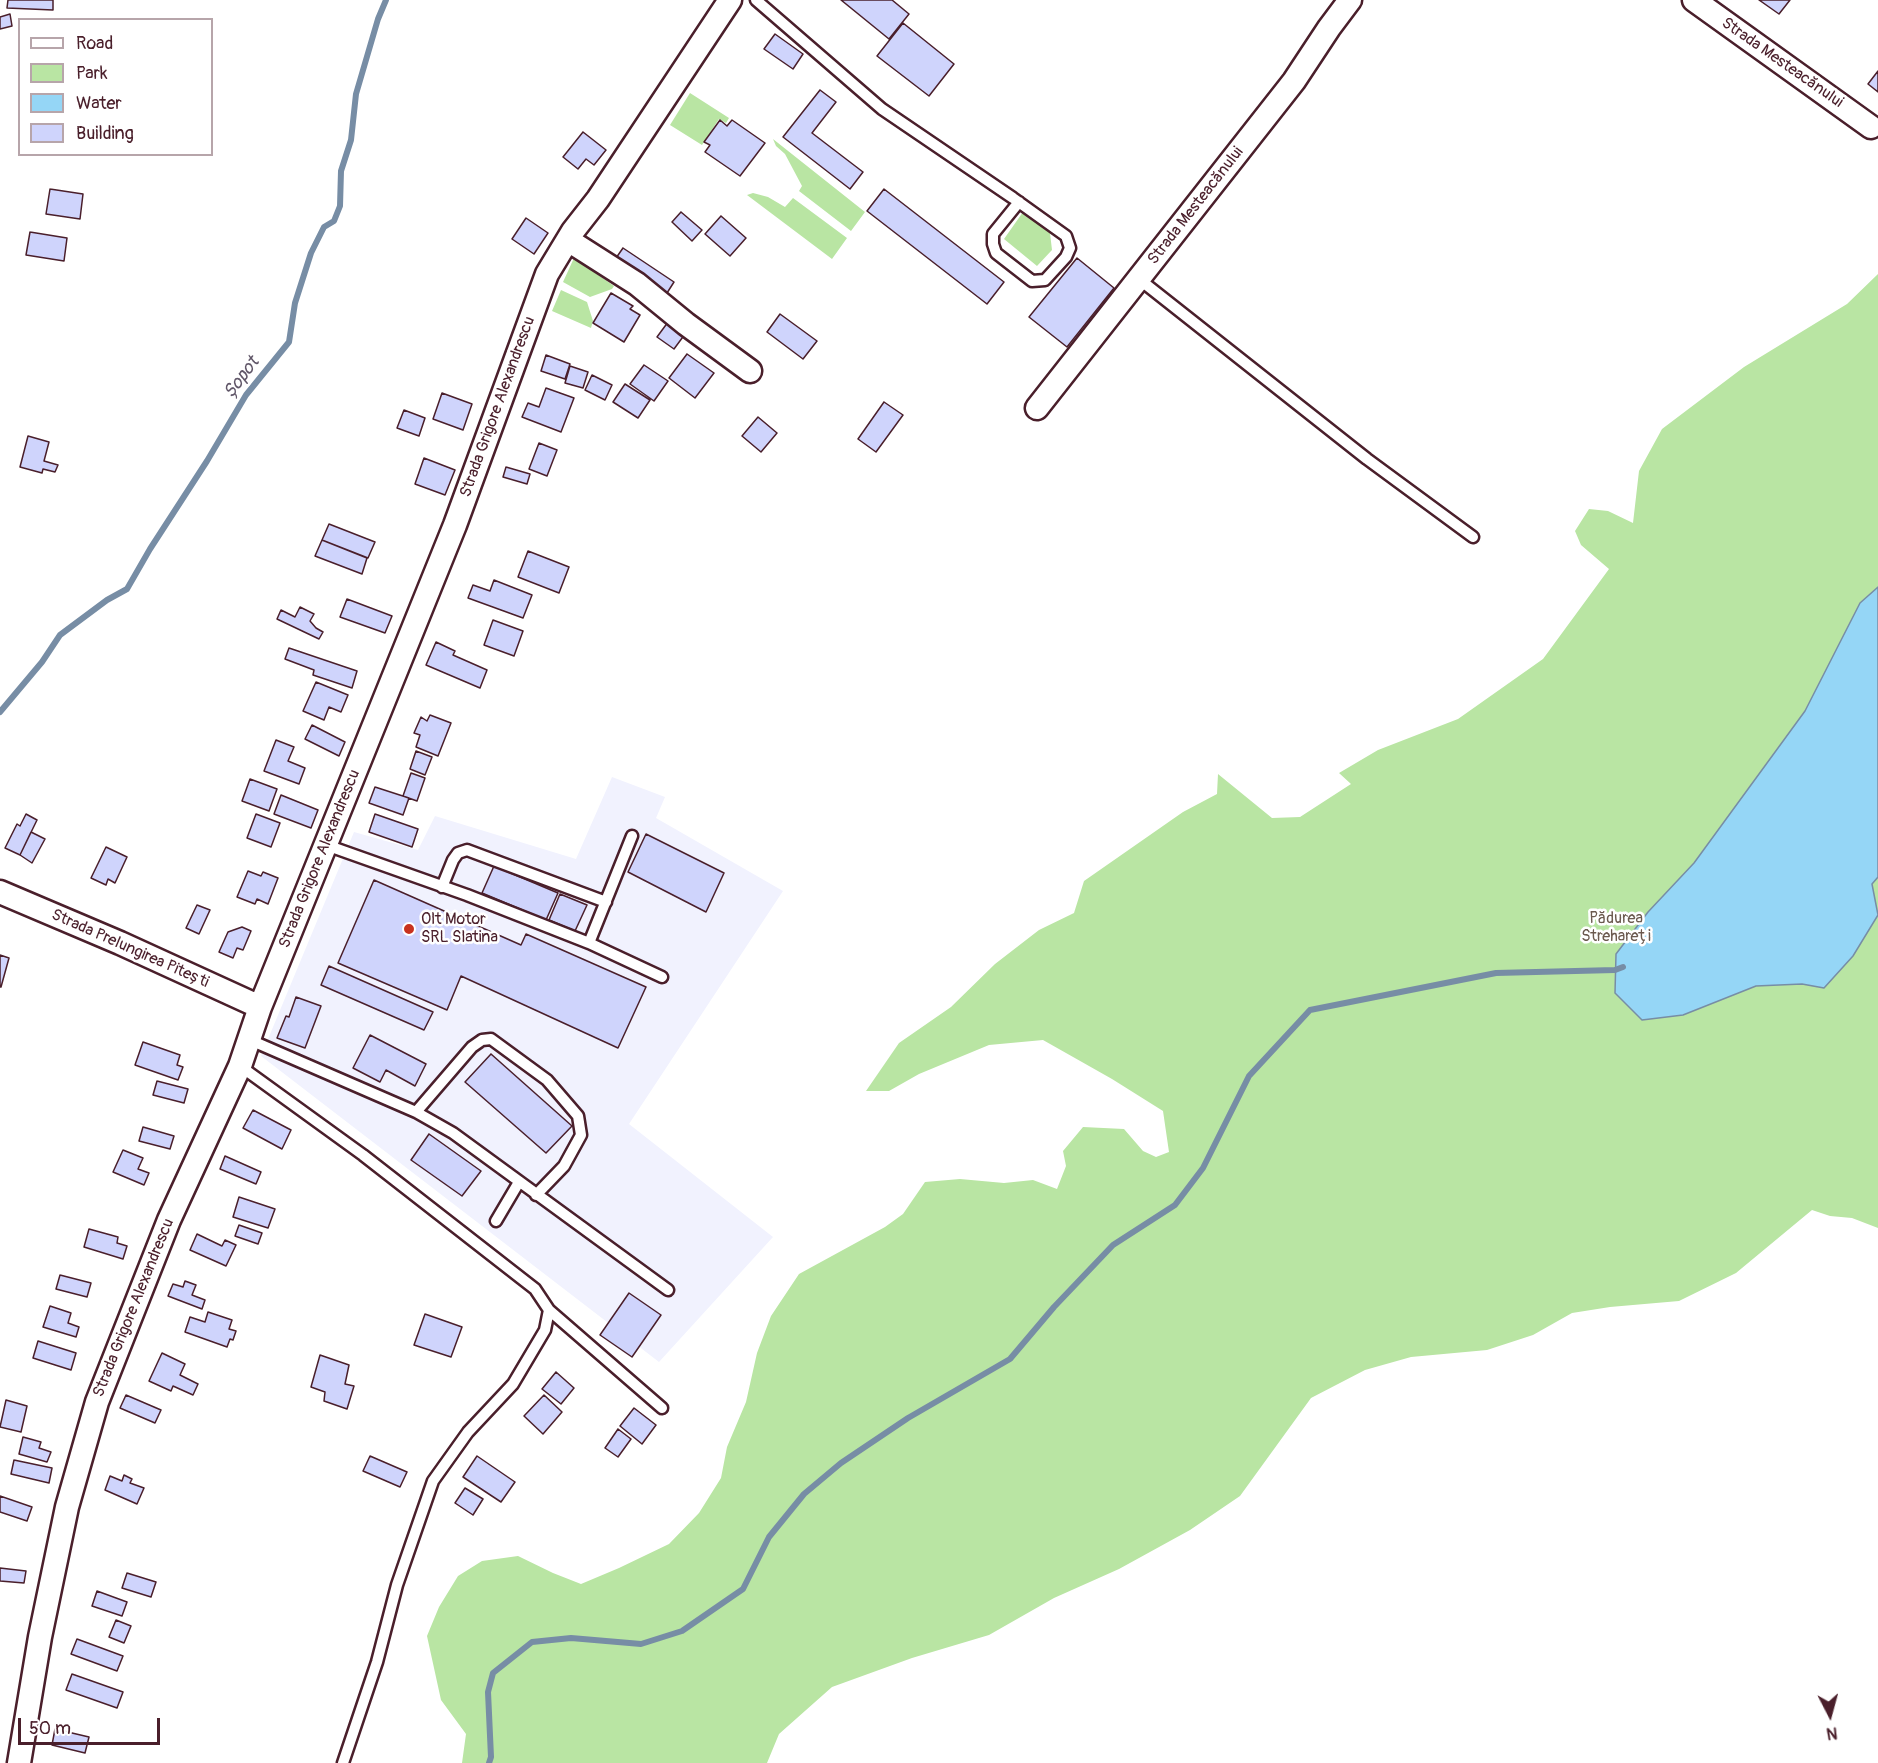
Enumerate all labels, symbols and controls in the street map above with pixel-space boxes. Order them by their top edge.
street label: Strada Mesteacănului [1717,14,1847,112]
legend [18,18,213,156]
text: Road [76,32,113,55]
text: Park [76,62,108,85]
text: Water [76,92,122,115]
text: Building [76,122,134,145]
street label: Strada Mesteacănului [1144,143,1248,269]
street label: Strada Grigore Alexandrescu [456,314,540,500]
water label: Șopot [220,353,264,403]
street label: Strada Grigore Alexandrescu [275,767,365,951]
street label: Strada Prelungirea Pitești [48,906,212,992]
park label: Pădurea Strehareți [1581,909,1651,947]
place label: Olt Motor SRL Slatina [421,910,498,948]
marker: Olt Motor SRL Slatina [402,922,416,936]
street label: Strada Grigore Alexandrescu [89,1216,179,1400]
north arrow [1800,1685,1860,1745]
scale bar [21,1706,164,1744]
text: 50 m [29,1717,71,1740]
text: N [1825,1722,1838,1743]

